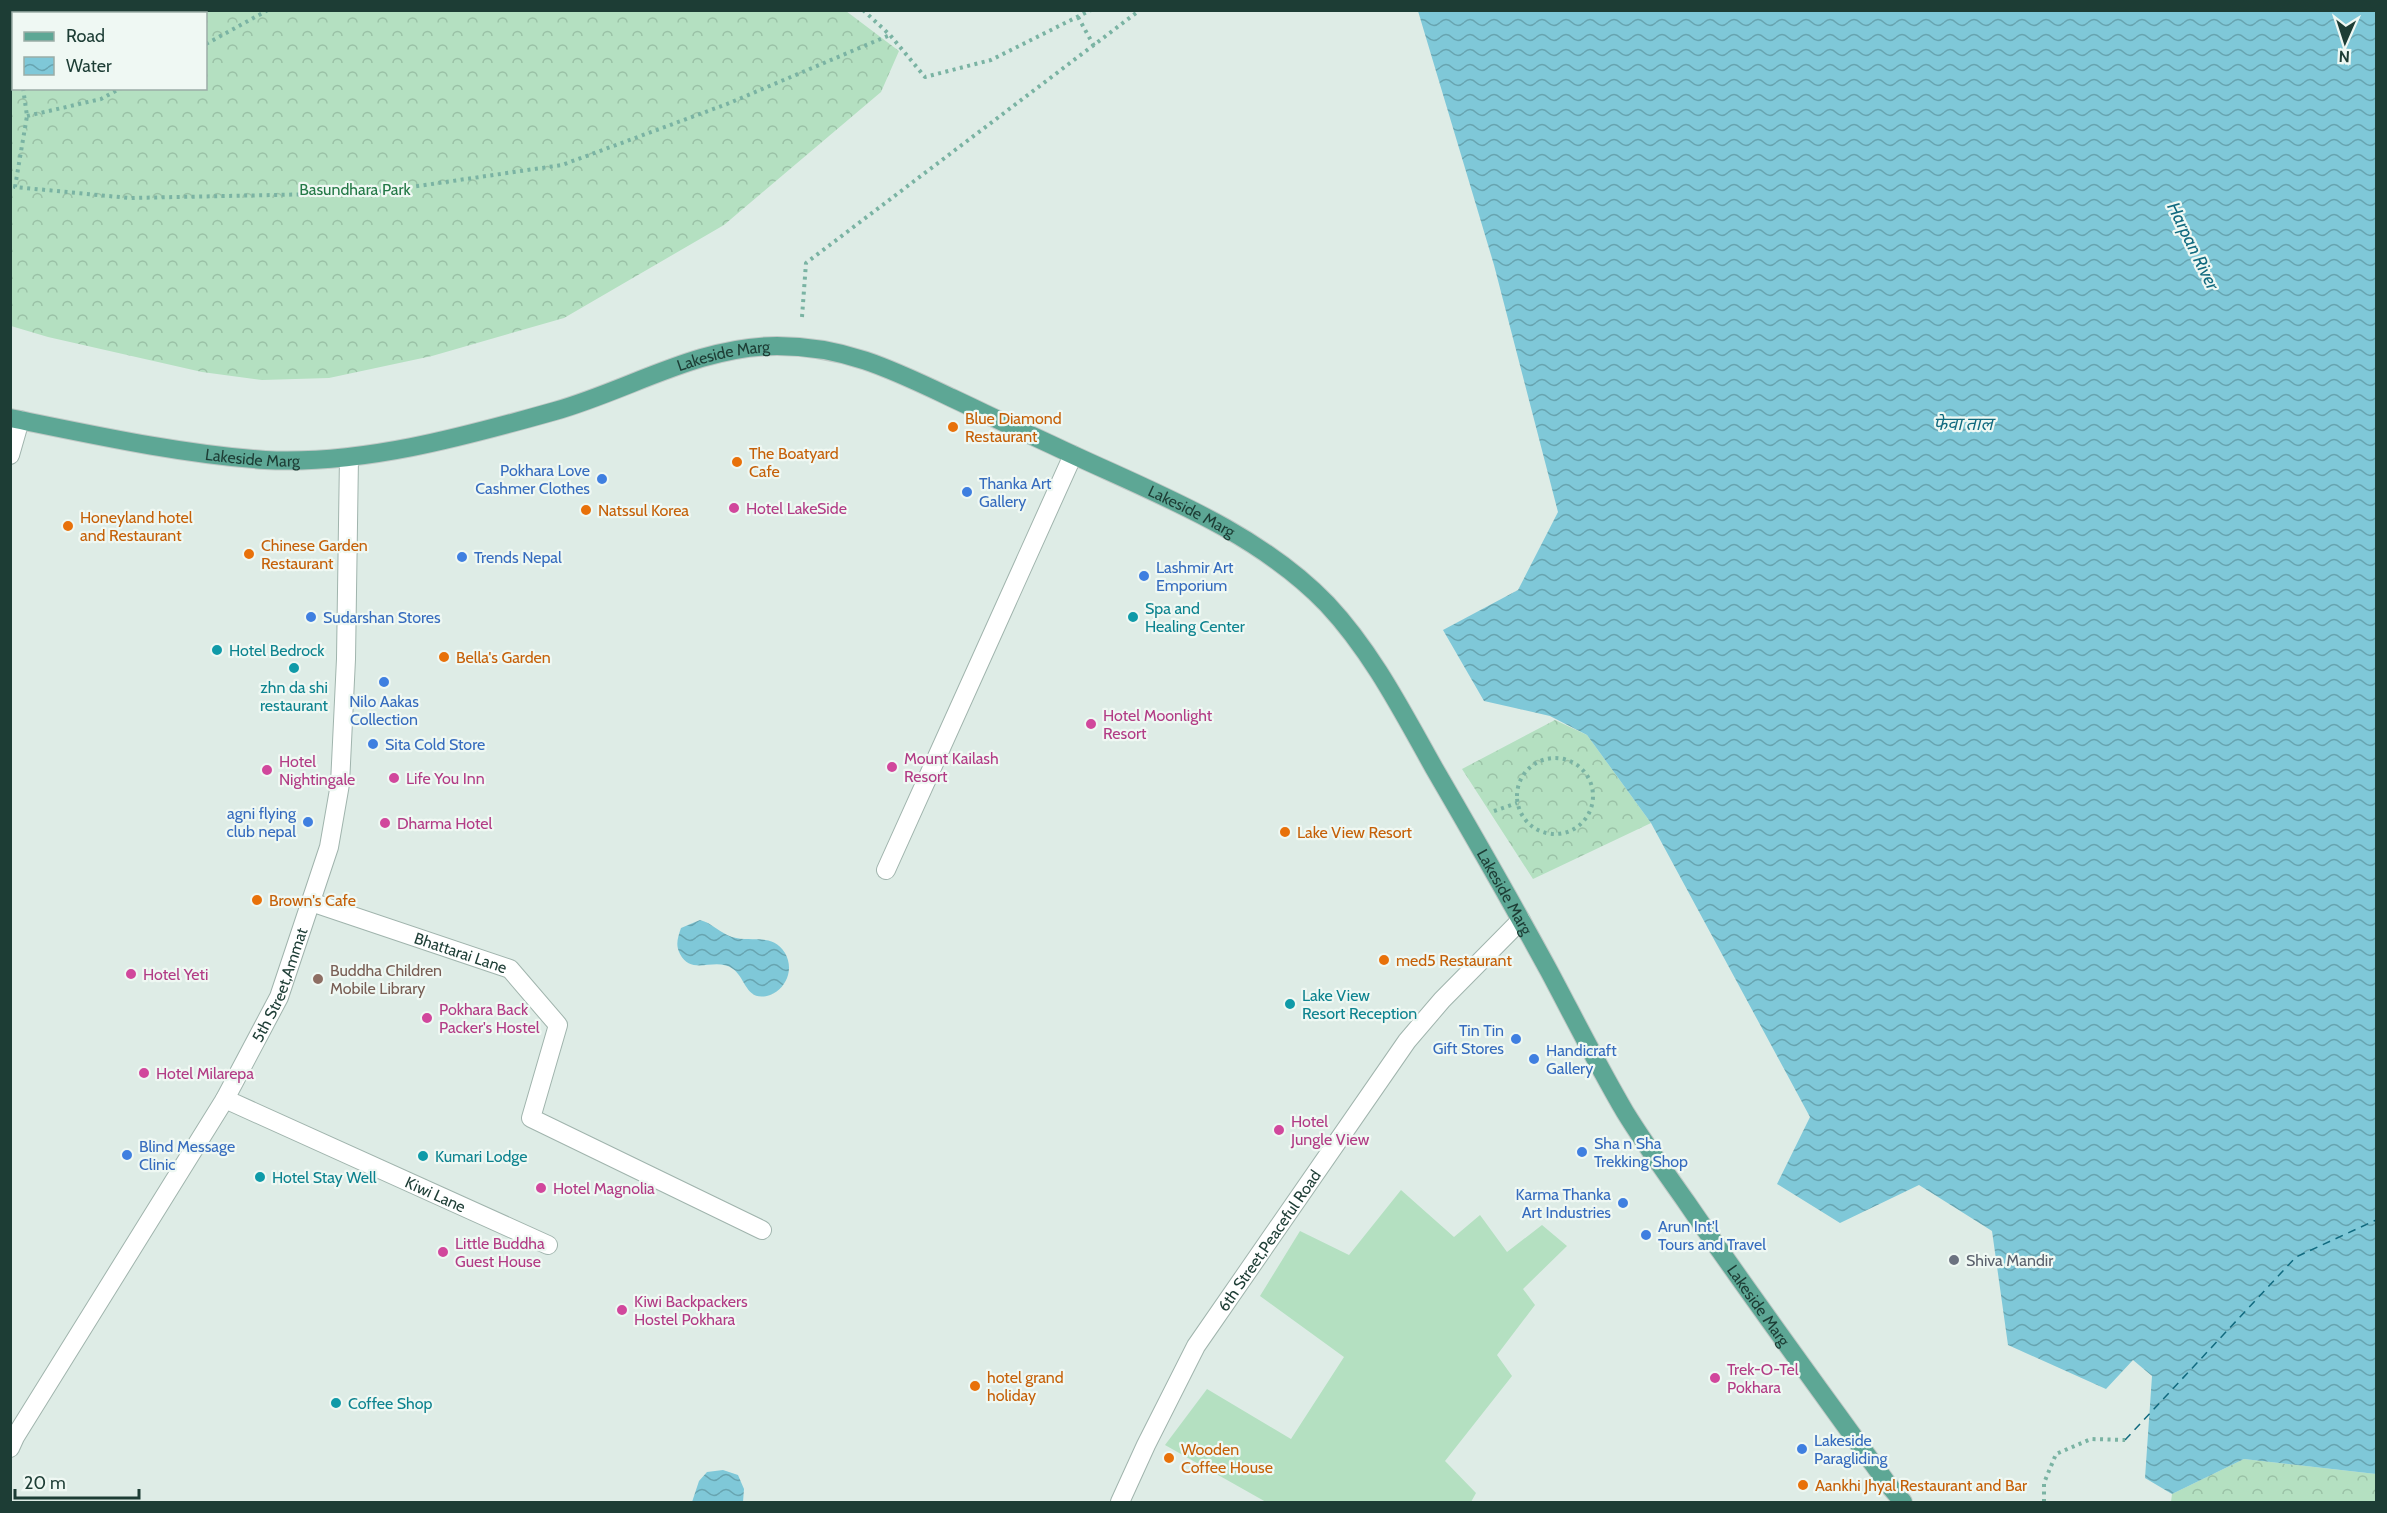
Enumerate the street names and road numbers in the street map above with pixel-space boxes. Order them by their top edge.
street label: Lakeside Marg [674,337,771,375]
street label: Lakeside Marg [204,445,301,471]
street label: Lakeside Marg [1145,481,1239,542]
street label: Lakeside Marg [1473,846,1537,939]
street label: 5th Street,Ammat [248,925,312,1045]
street label: Bhattarai Lane [412,928,509,977]
street label: 6th Street,Peaceful Road [1214,1166,1325,1315]
street label: Kiwi Lane [402,1173,469,1217]
street label: Lakeside Marg [1723,1261,1794,1351]

